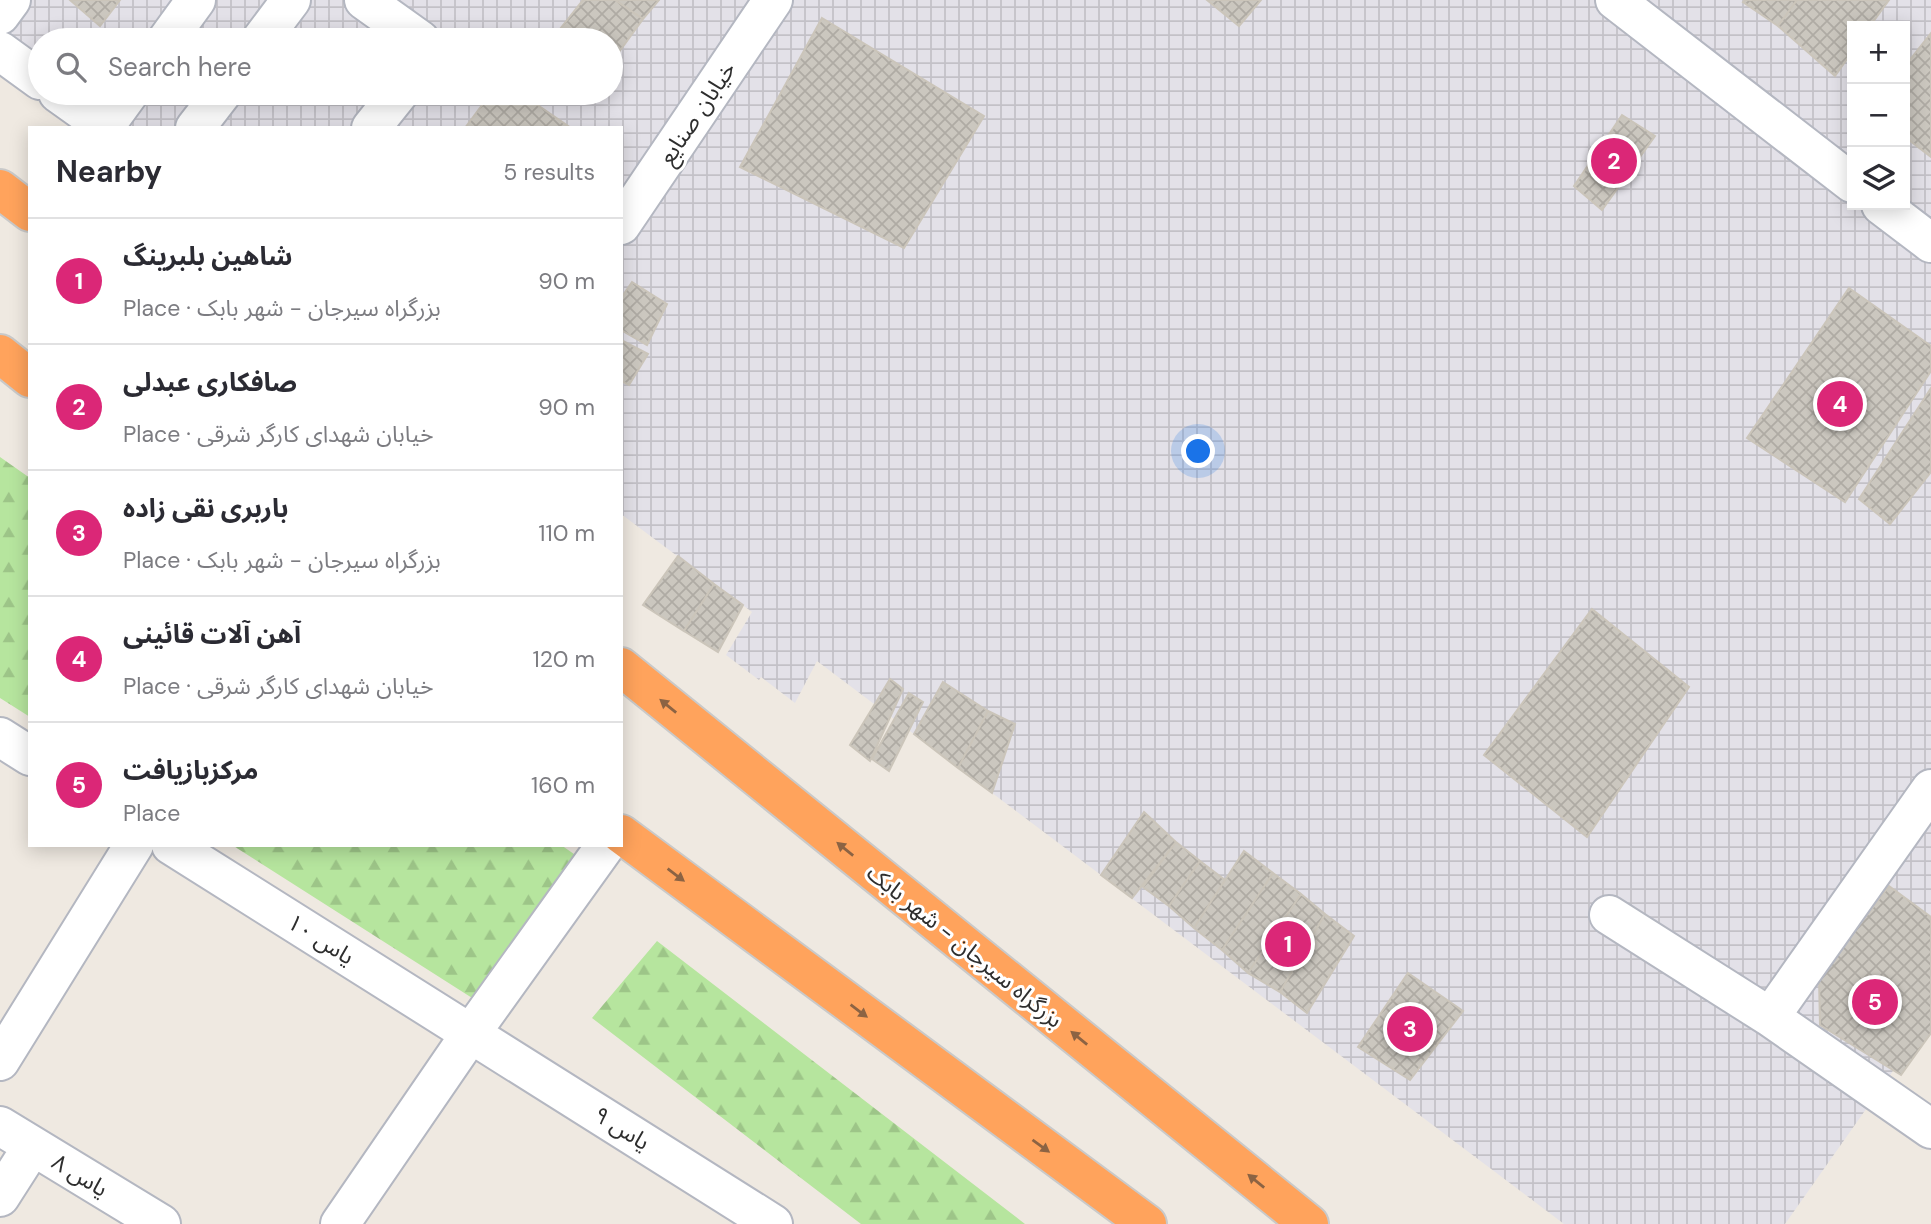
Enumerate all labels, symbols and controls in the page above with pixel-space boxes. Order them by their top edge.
map controls [1847,21,1910,210]
button: + [1847,21,1910,84]
search box [28,28,623,105]
icon: search [52,48,90,86]
text: Search here [108,50,251,84]
street label: خیابان صنایع [652,56,744,171]
button: − [1847,84,1910,147]
pin: 2 [1591,135,1637,187]
button: layers [1847,147,1910,210]
text: Nearby [56,152,162,191]
text: 5 results [503,157,595,187]
text: شاهین بلبرینگ [123,239,292,273]
text: 1 [75,266,83,296]
text: 90 m [538,266,595,296]
text: Place · بزرگراه سیرجان - شهر بابک [123,293,441,323]
text: صافکاری عبدلی [123,365,297,399]
pin: 4 [1817,378,1863,430]
text: 2 [72,392,86,422]
text: 90 m [538,392,595,422]
text: Place · خیابان شهدای کارگر شرقی [123,419,434,449]
your location [1181,434,1215,468]
text: باربری نقی زاده [123,491,288,525]
text: 3 [72,518,86,548]
text: 110 m [538,518,595,548]
text: Place · بزرگراه سیرجان - شهر بابک [123,545,441,575]
text: آهن آلات قائینی [123,617,301,651]
text: 4 [72,644,86,674]
text: 120 m [532,644,595,674]
text: Place · خیابان شهدای کارگر شرقی [123,671,434,701]
one-way arrow [660,698,678,713]
text: مرکزبازیافت [123,753,258,787]
text: 5 [72,770,86,800]
text: 160 m [531,770,595,800]
text: Place [123,798,180,828]
one-way arrow [836,842,853,857]
street label: بزرگراه سیرجان - شهر بابک [861,858,1069,1034]
one-way arrow [667,868,685,882]
street label: یاس ۱۰ [282,907,360,971]
pin: 1 [1265,918,1311,970]
pin: 5 [1852,976,1898,1028]
pin: 3 [1387,1003,1433,1055]
one-way arrow [849,1004,868,1018]
one-way arrow [1070,1031,1088,1046]
street label: یاس ۹ [588,1099,656,1157]
one-way arrow [1032,1139,1051,1153]
street label: یاس ۸ [46,1147,114,1203]
one-way arrow [1247,1175,1265,1189]

